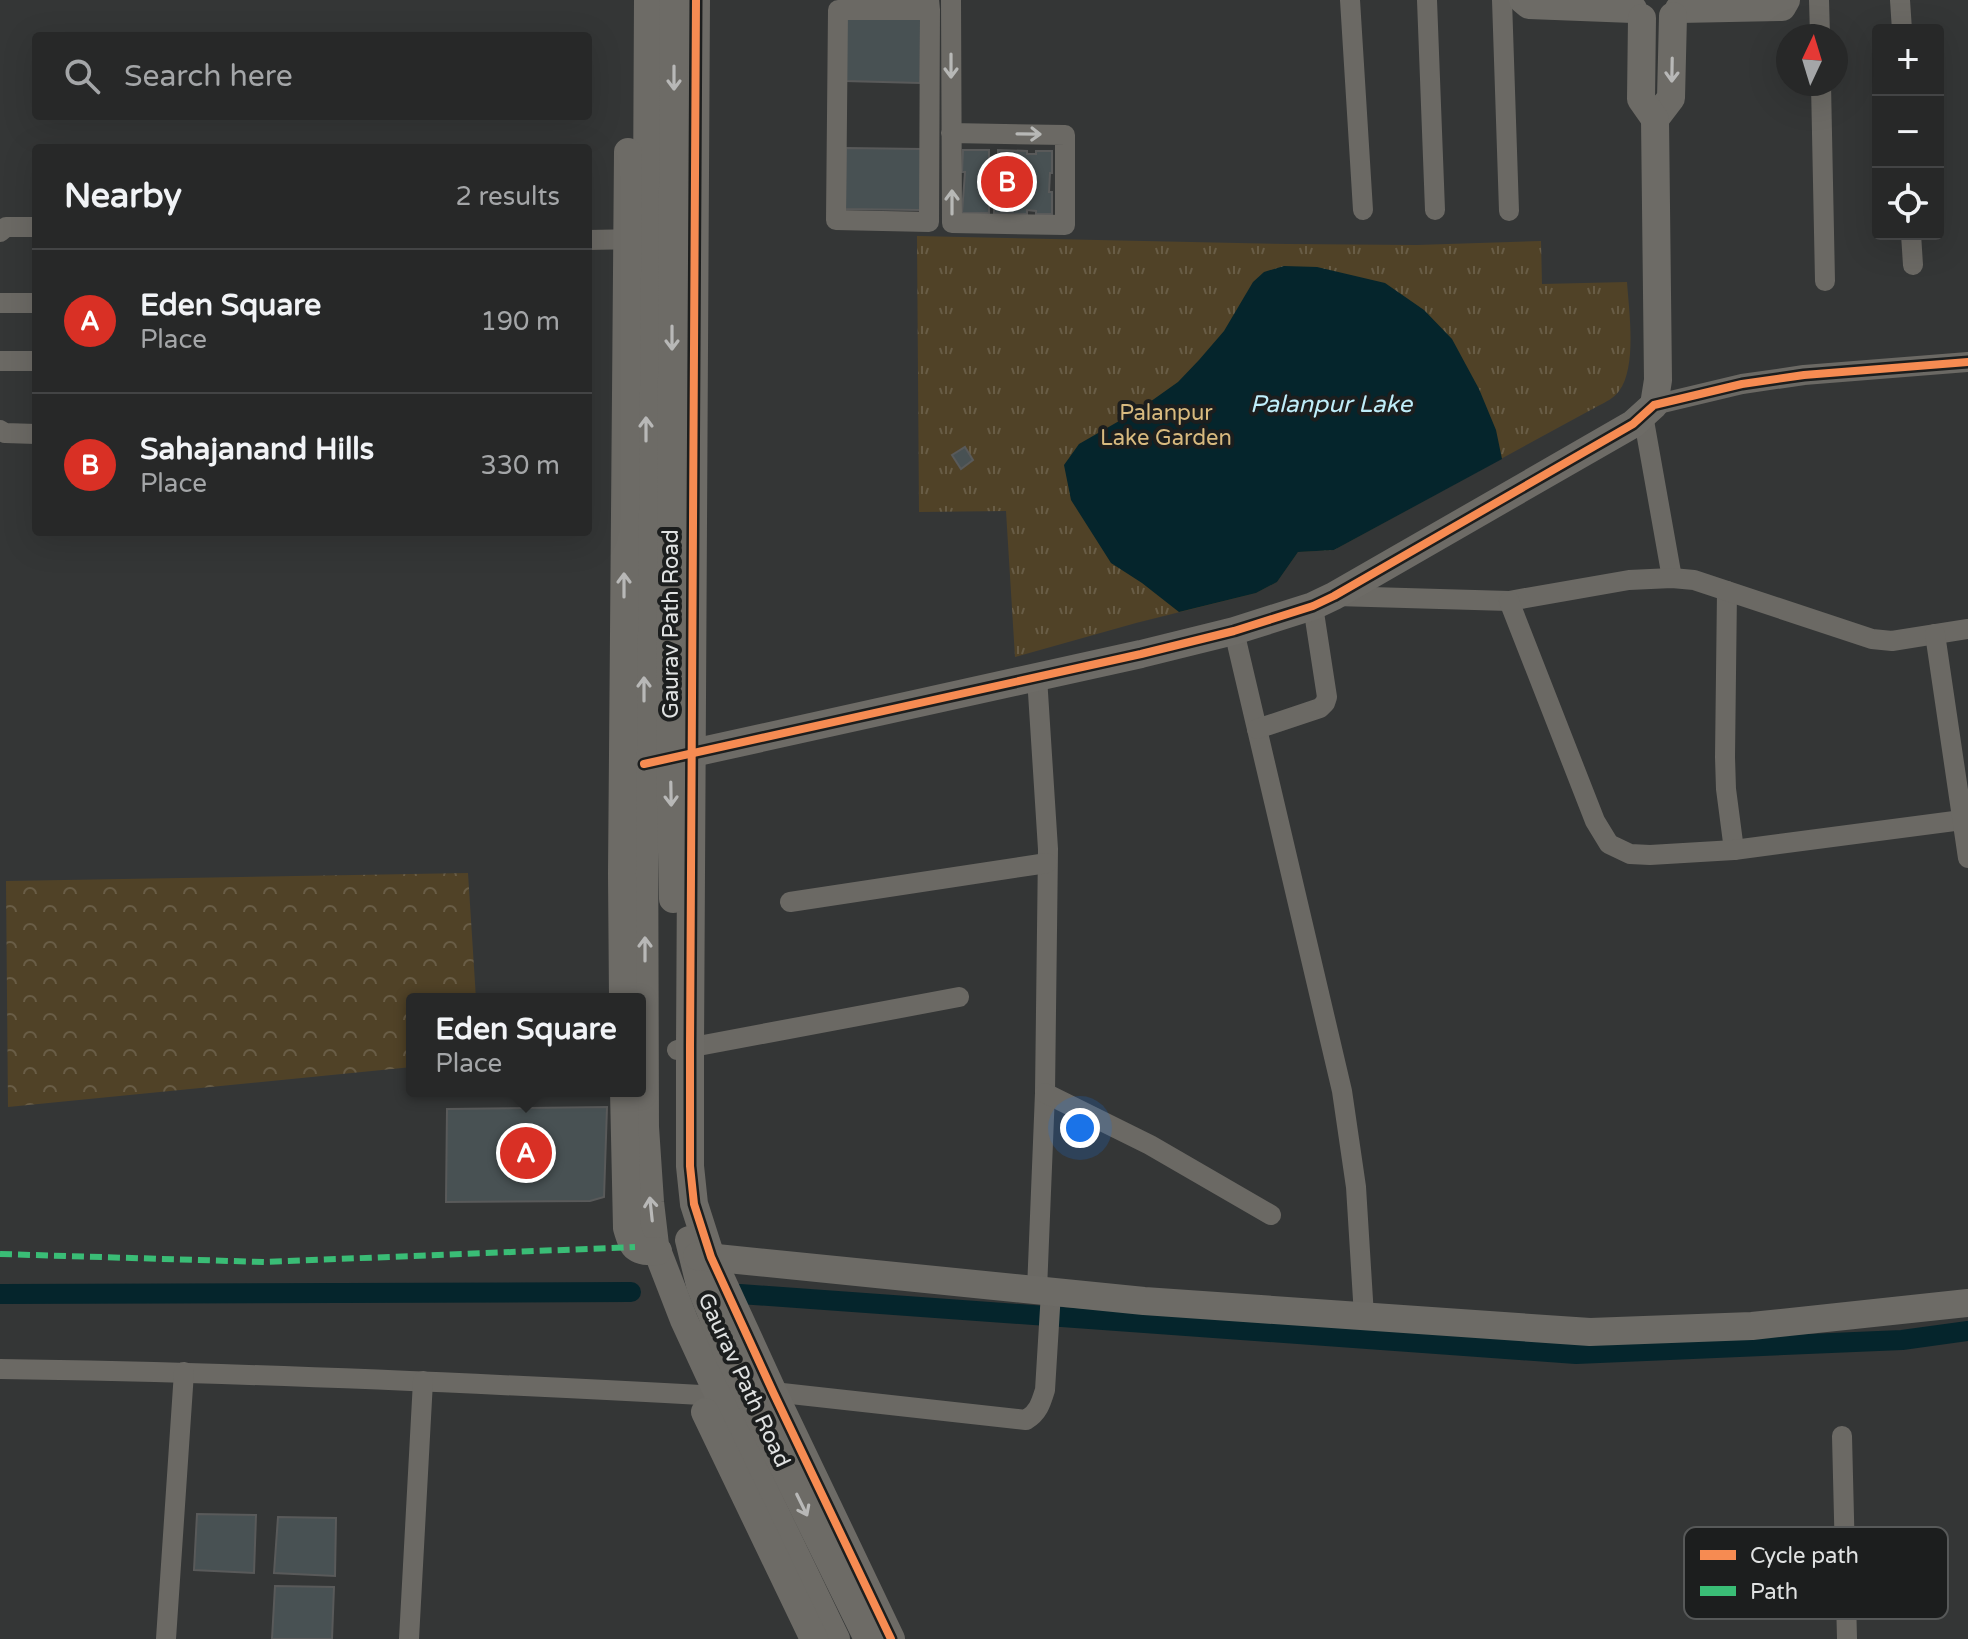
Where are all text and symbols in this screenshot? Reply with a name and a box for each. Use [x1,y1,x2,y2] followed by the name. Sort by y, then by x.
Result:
[1776,24,1848,96] north arrow
[1872,24,1944,240] map controls
[1872,24,1944,96] button: +
[32,32,592,120] search box
[943,52,959,79] one-way arrow
[60,54,104,98] icon: search
[1664,56,1679,83] one-way arrow
[124,58,293,95] text: Search here
[666,64,682,91] one-way arrow
[1872,96,1944,168] button: −
[1015,127,1042,142] one-way arrow
[981,152,1033,212] pin: B
[1872,168,1944,240] button: locate
[64,176,182,217] text: Nearby
[455,181,560,212] text: 2 results
[944,189,960,216] one-way arrow
[140,287,321,324] text: Eden Square
[80,306,100,337] text: A
[480,306,560,337] text: 190 m
[140,324,207,355] text: Place
[664,324,680,351] one-way arrow
[1250,390,1413,419] water label: Palanpur Lake
[1100,400,1232,451] park label: Palanpur Lake Garden
[638,416,653,443] one-way arrow
[140,431,374,468] text: Sahajanand Hills
[81,450,99,481] text: B
[480,450,560,481] text: 330 m
[140,468,207,499] text: Place
[658,529,684,719] street label: Gaurav Path Road
[616,572,632,599] one-way arrow
[636,676,652,703] one-way arrow
[663,780,678,807] one-way arrow
[637,936,653,963] one-way arrow
[406,993,646,1097] popup
[435,1011,617,1048] text: Eden Square
[435,1048,502,1079] text: Place
[1060,1108,1100,1148] your location
[500,1123,552,1183] pin: A
[643,1196,658,1223] one-way arrow
[692,1289,796,1471] street label: Gaurav Path Road
[795,1492,811,1516] one-way arrow
[1684,1527,1948,1619] legend
[1750,1543,1859,1569] text: Cycle path
[1750,1579,1798,1605] text: Path

